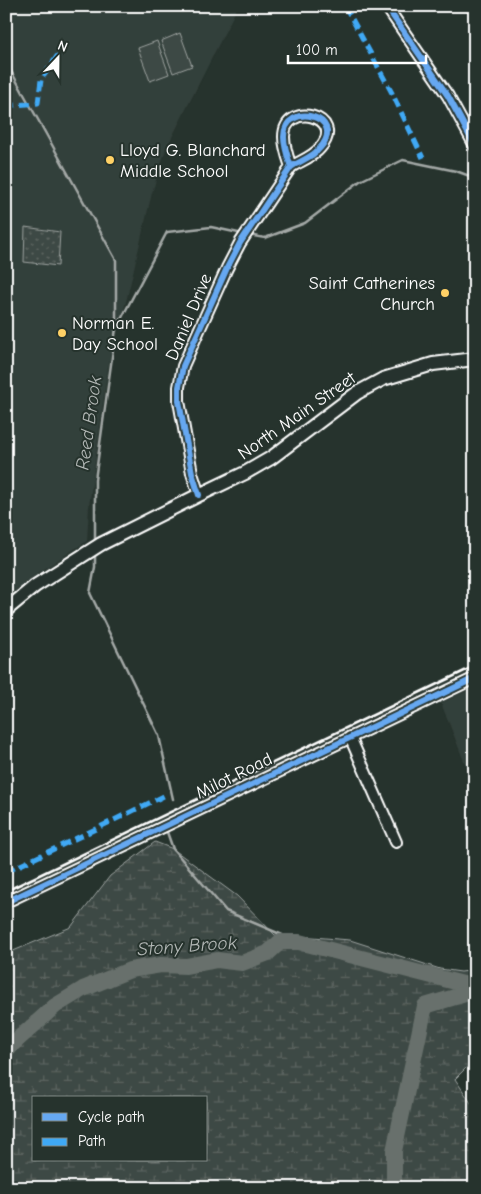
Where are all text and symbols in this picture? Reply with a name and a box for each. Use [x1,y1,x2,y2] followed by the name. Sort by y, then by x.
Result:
[32,32,82,82] north arrow
[288,32,426,64] scale bar
[55,37,70,56] text: N
[296,41,338,59] text: 100 m
[120,140,265,182] place label: Lloyd G. Blanchard Middle School
[104,154,116,166] marker: Lloyd G. Blanchard Middle School
[161,270,217,364] street label: Daniel Drive
[309,273,435,315] place label: Saint Catherines Church
[439,287,451,299] marker: Saint Catherines Church
[72,313,158,355] place label: Norman E. Day School
[56,327,68,339] marker: Norman E. Day School
[234,367,361,464] street label: North Main Street
[71,374,107,472] water label: Reed Brook
[192,748,276,804] street label: Milot Road
[137,931,238,960] water label: Stony Brook
[32,1096,208,1162] legend
[78,1108,145,1126] text: Cycle path
[78,1132,106,1150] text: Path

